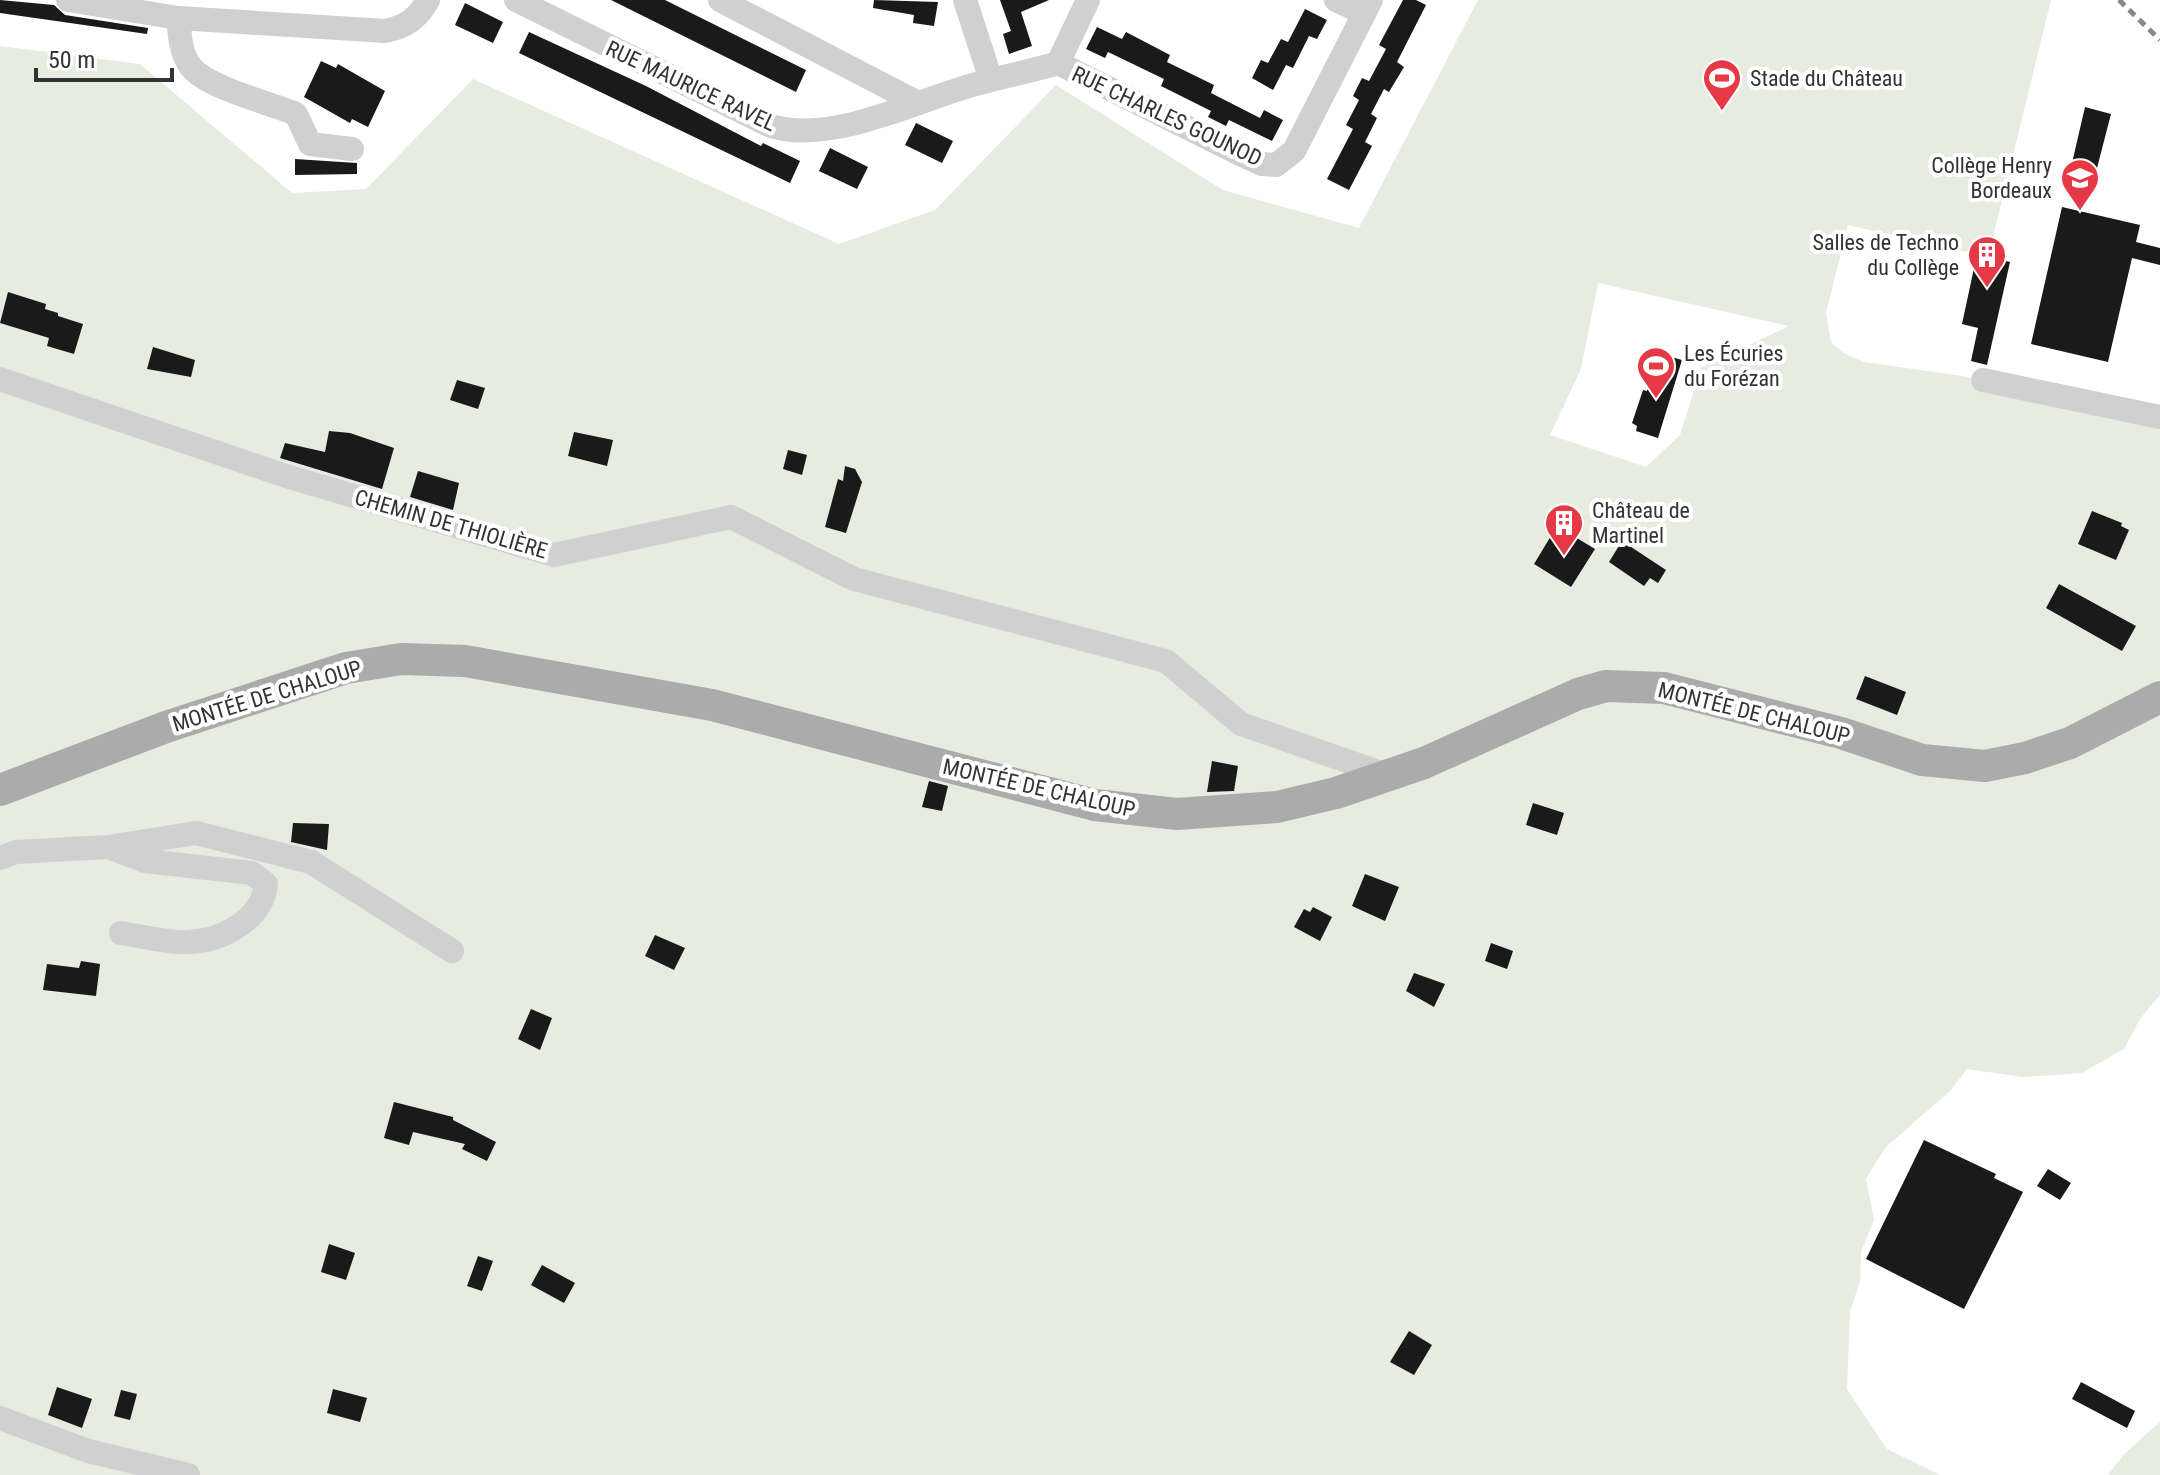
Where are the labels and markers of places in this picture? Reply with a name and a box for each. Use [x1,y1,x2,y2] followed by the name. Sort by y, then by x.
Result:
[1701,57,1743,112] sports icon: Stade du Château
[1750,66,1903,91] place label: Stade du Château
[1931,153,2052,203] place label: Collège Henry Bordeaux
[2059,157,2101,212] school or university icon: Collège Henry Bordeaux
[1813,230,1959,280] place label: Salles de Techno du Collège
[1966,234,2008,289] building icon: Salles de Techno du Collège
[1684,341,1783,391] place label: Les Écuries du Forézan
[1635,345,1677,400] sports icon: Les Écuries du Forézan
[1592,498,1690,548] place label: Château de Martinel
[1543,502,1585,557] building icon: Château de Martinel

